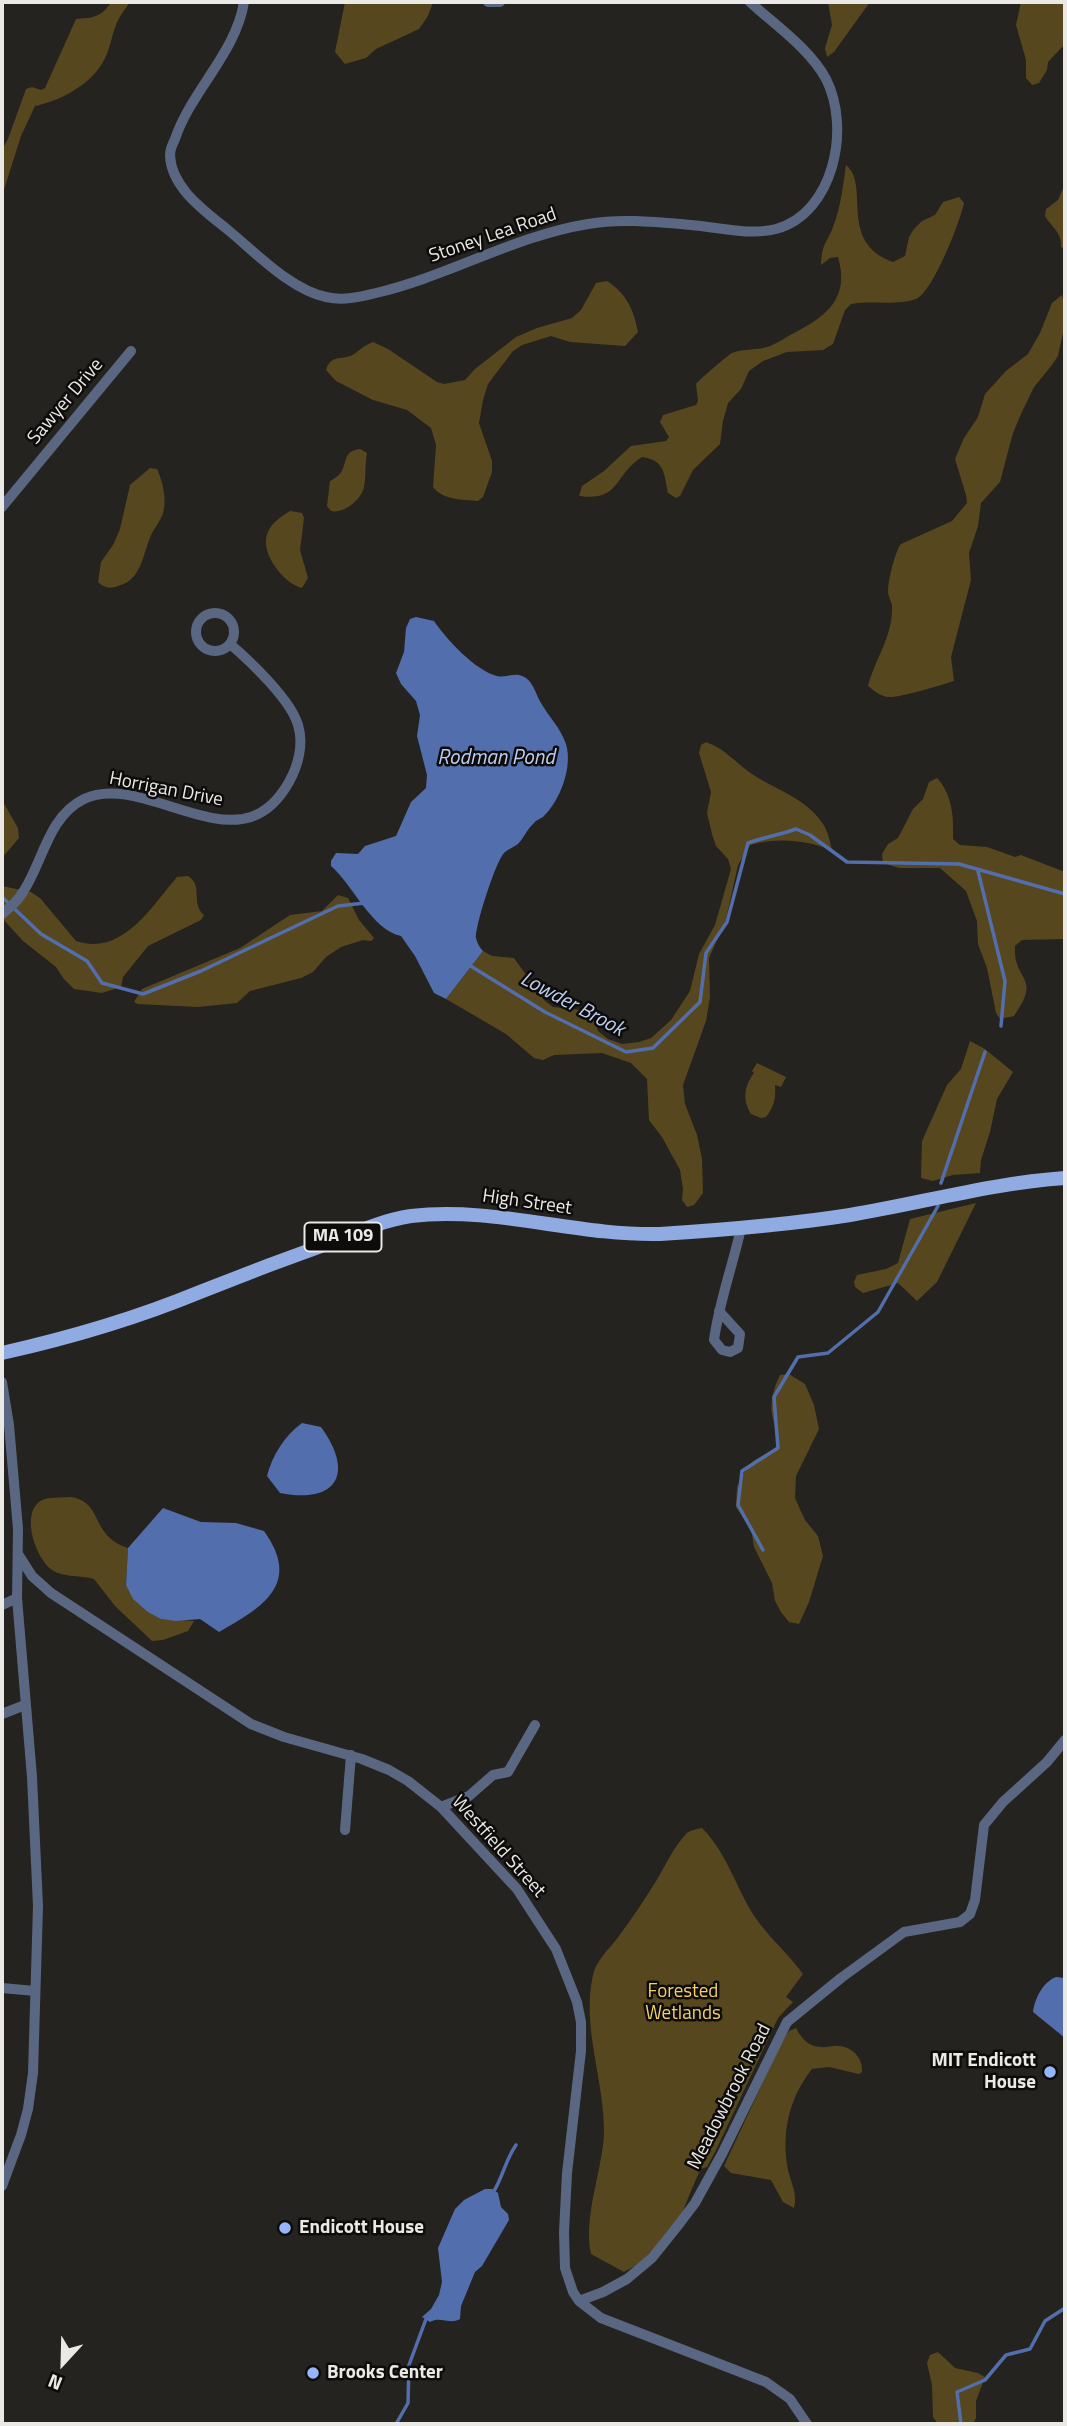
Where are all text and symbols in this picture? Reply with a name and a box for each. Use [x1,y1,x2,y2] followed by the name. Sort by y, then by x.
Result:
[426,204,560,268] street label: Stoney Lea Road
[23,354,109,450] street label: Sawyer Drive
[437,746,555,772] water label: Rodman Pond
[107,768,225,812] street label: Horrigan Drive
[516,967,628,1043] water label: Lowder Brook
[481,1185,573,1221] street label: High Street
[304,1222,382,1252] road number: MA 109
[446,1791,550,1903] street label: Westfield Street
[645,1981,721,2025] park label: Forested Wetlands
[683,2020,777,2174] street label: Meadowbrook Road
[931,2050,1036,2094] place label: MIT Endicott House
[1042,2064,1058,2080] marker: MIT Endicott House
[299,2217,424,2239] place label: Endicott House
[277,2220,293,2236] marker: Endicott House
[28,2328,98,2398] north arrow
[327,2362,443,2384] place label: Brooks Center
[305,2365,321,2381] marker: Brooks Center
[43,2367,66,2399] text: N

